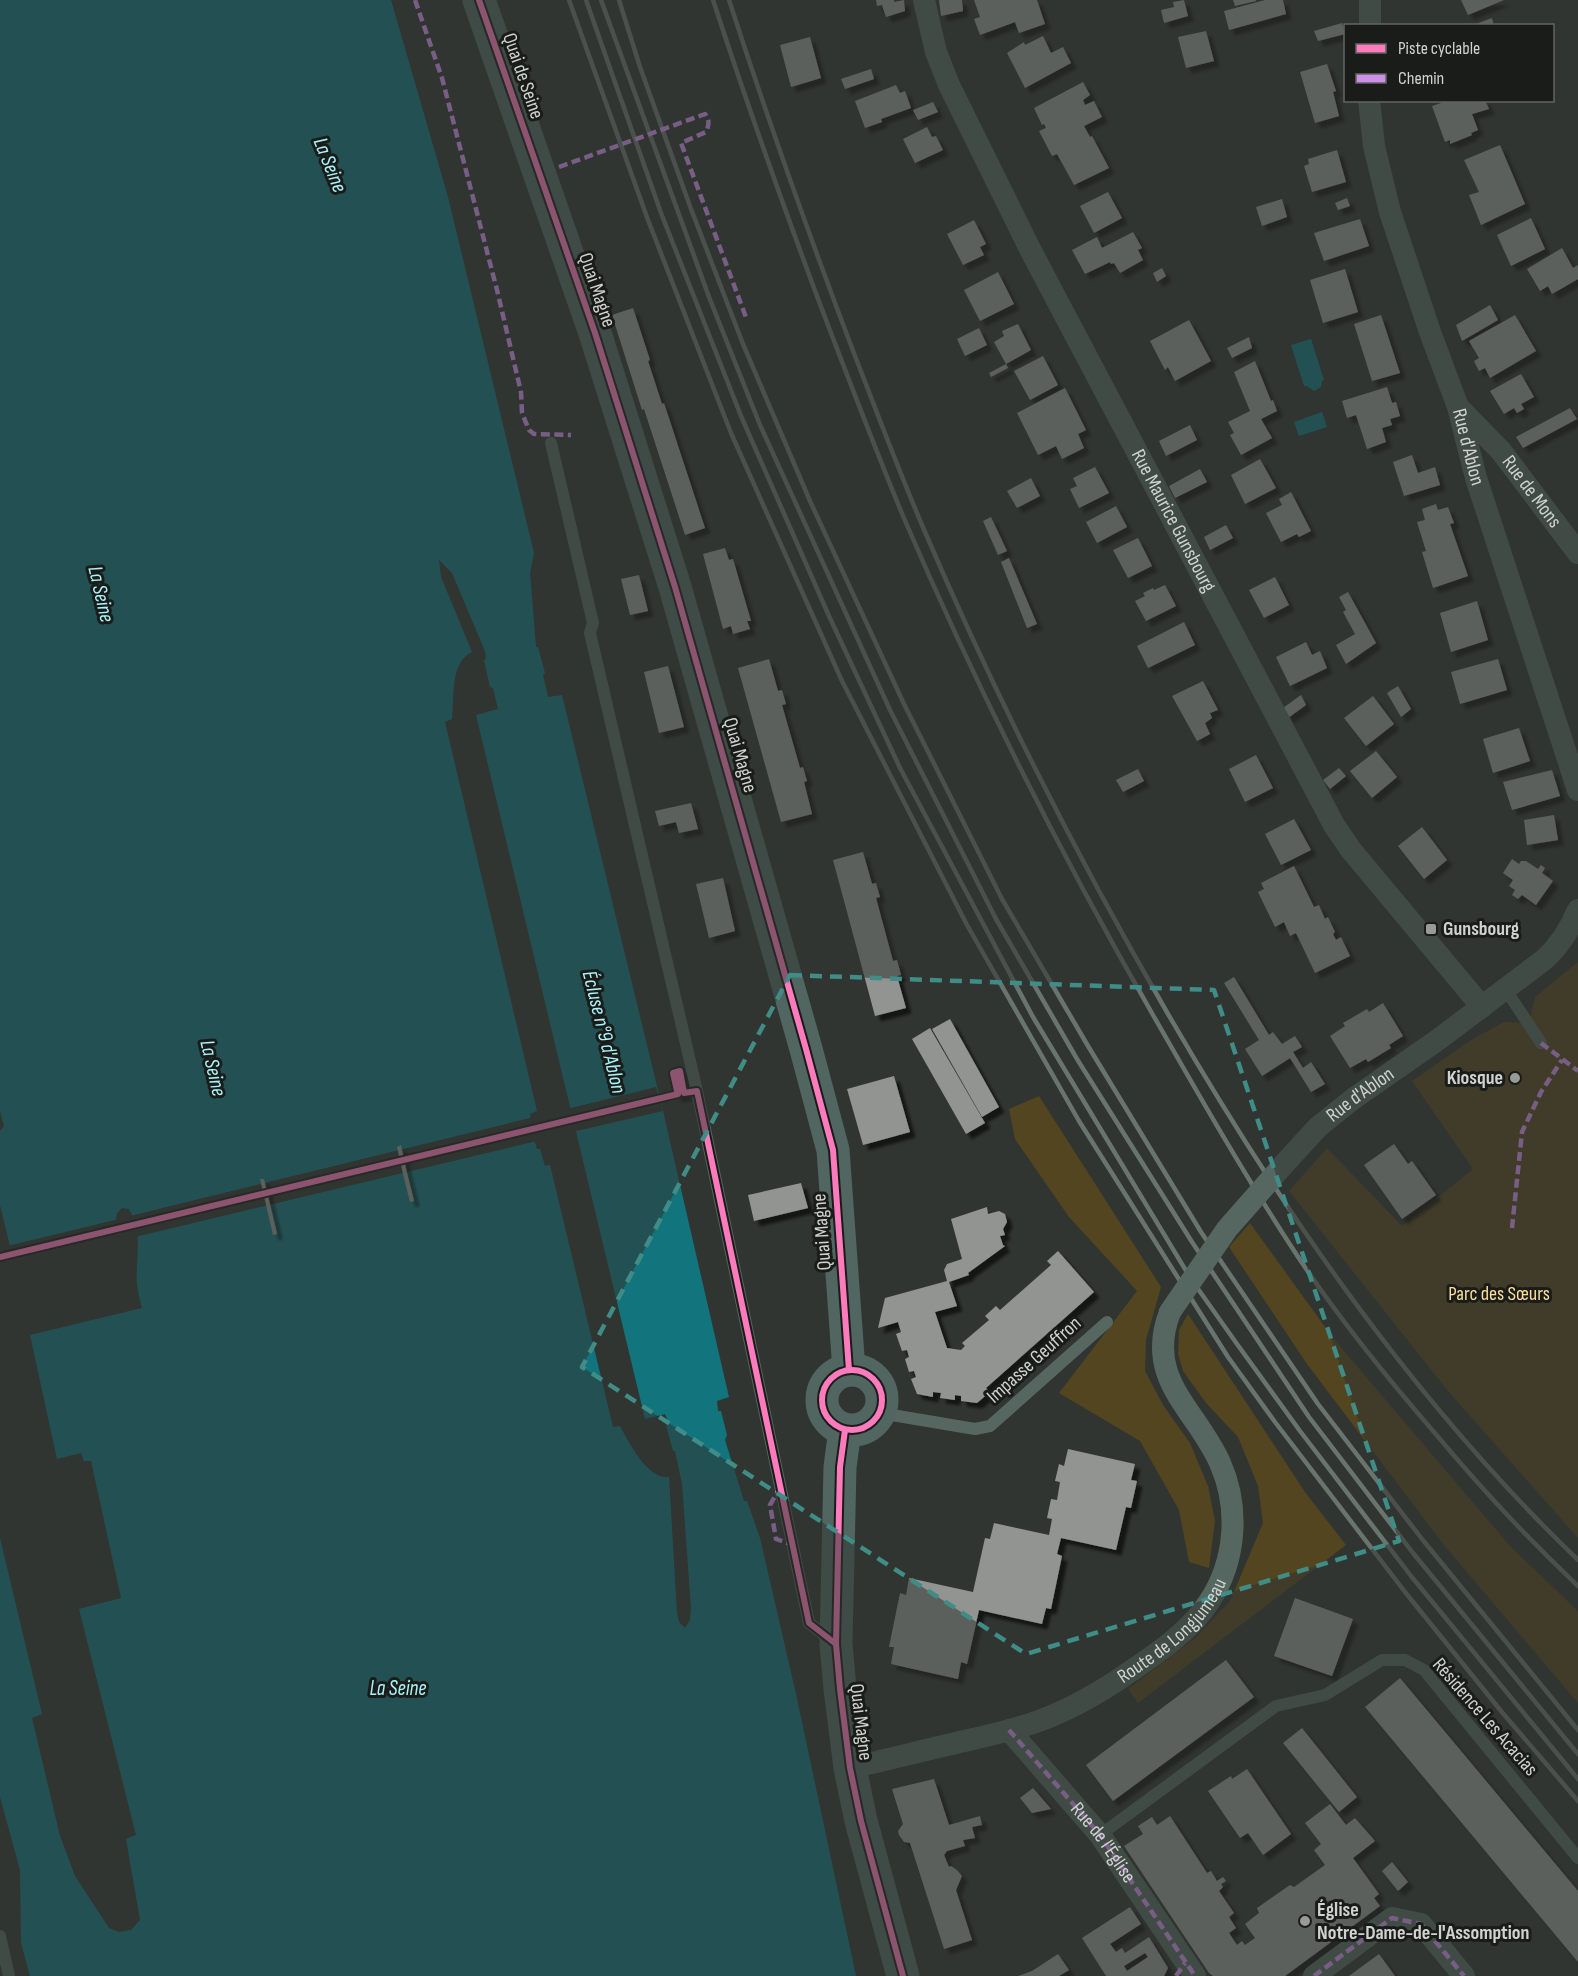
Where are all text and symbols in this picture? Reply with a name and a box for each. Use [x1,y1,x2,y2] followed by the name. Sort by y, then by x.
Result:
[1344,24,1554,102] legend
[497,30,549,122] street label: Quai de Seine
[1398,38,1480,59] text: Piste cyclable
[1398,68,1444,89] text: Chemin
[308,134,352,196] water label: La Seine
[573,250,621,330] street label: Quai Magne
[1447,406,1490,488] street label: Rue d'Ablon
[1126,445,1221,596] street label: Rue Maurice Gunsbourg
[1497,451,1567,533] street label: Rue de Mons
[82,563,120,625] water label: La Seine
[718,715,762,795] street label: Quai Magne
[1443,917,1520,941] place label: Gunsbourg
[1424,922,1438,936] marker: Gunsbourg
[577,968,631,1096] water label: Écluse n°9 d'Ablon
[194,1037,232,1099] water label: La Seine
[1322,1062,1399,1128] street label: Rue d'Ablon
[1447,1066,1503,1090] place label: Kiosque
[1508,1071,1522,1085] marker: Kiosque
[807,1193,837,1271] street label: Quai Magne
[1448,1282,1550,1306] park label: Parc des Sœurs
[982,1311,1086,1409] street label: Impasse Geuffron
[1113,1575,1232,1689] street label: Route de Longjumeau
[1427,1653,1543,1781] street label: Résidence Les Acacias
[370,1676,427,1701] water label: La Seine
[844,1682,878,1762] street label: Quai Magne
[1065,1797,1141,1888] street label: Rue de l'Église
[1317,1898,1529,1945] place label: Église Notre-Dame-de-l'Assomption
[1298,1914,1312,1928] marker: Église Notre-Dame-de-l'Assomption

